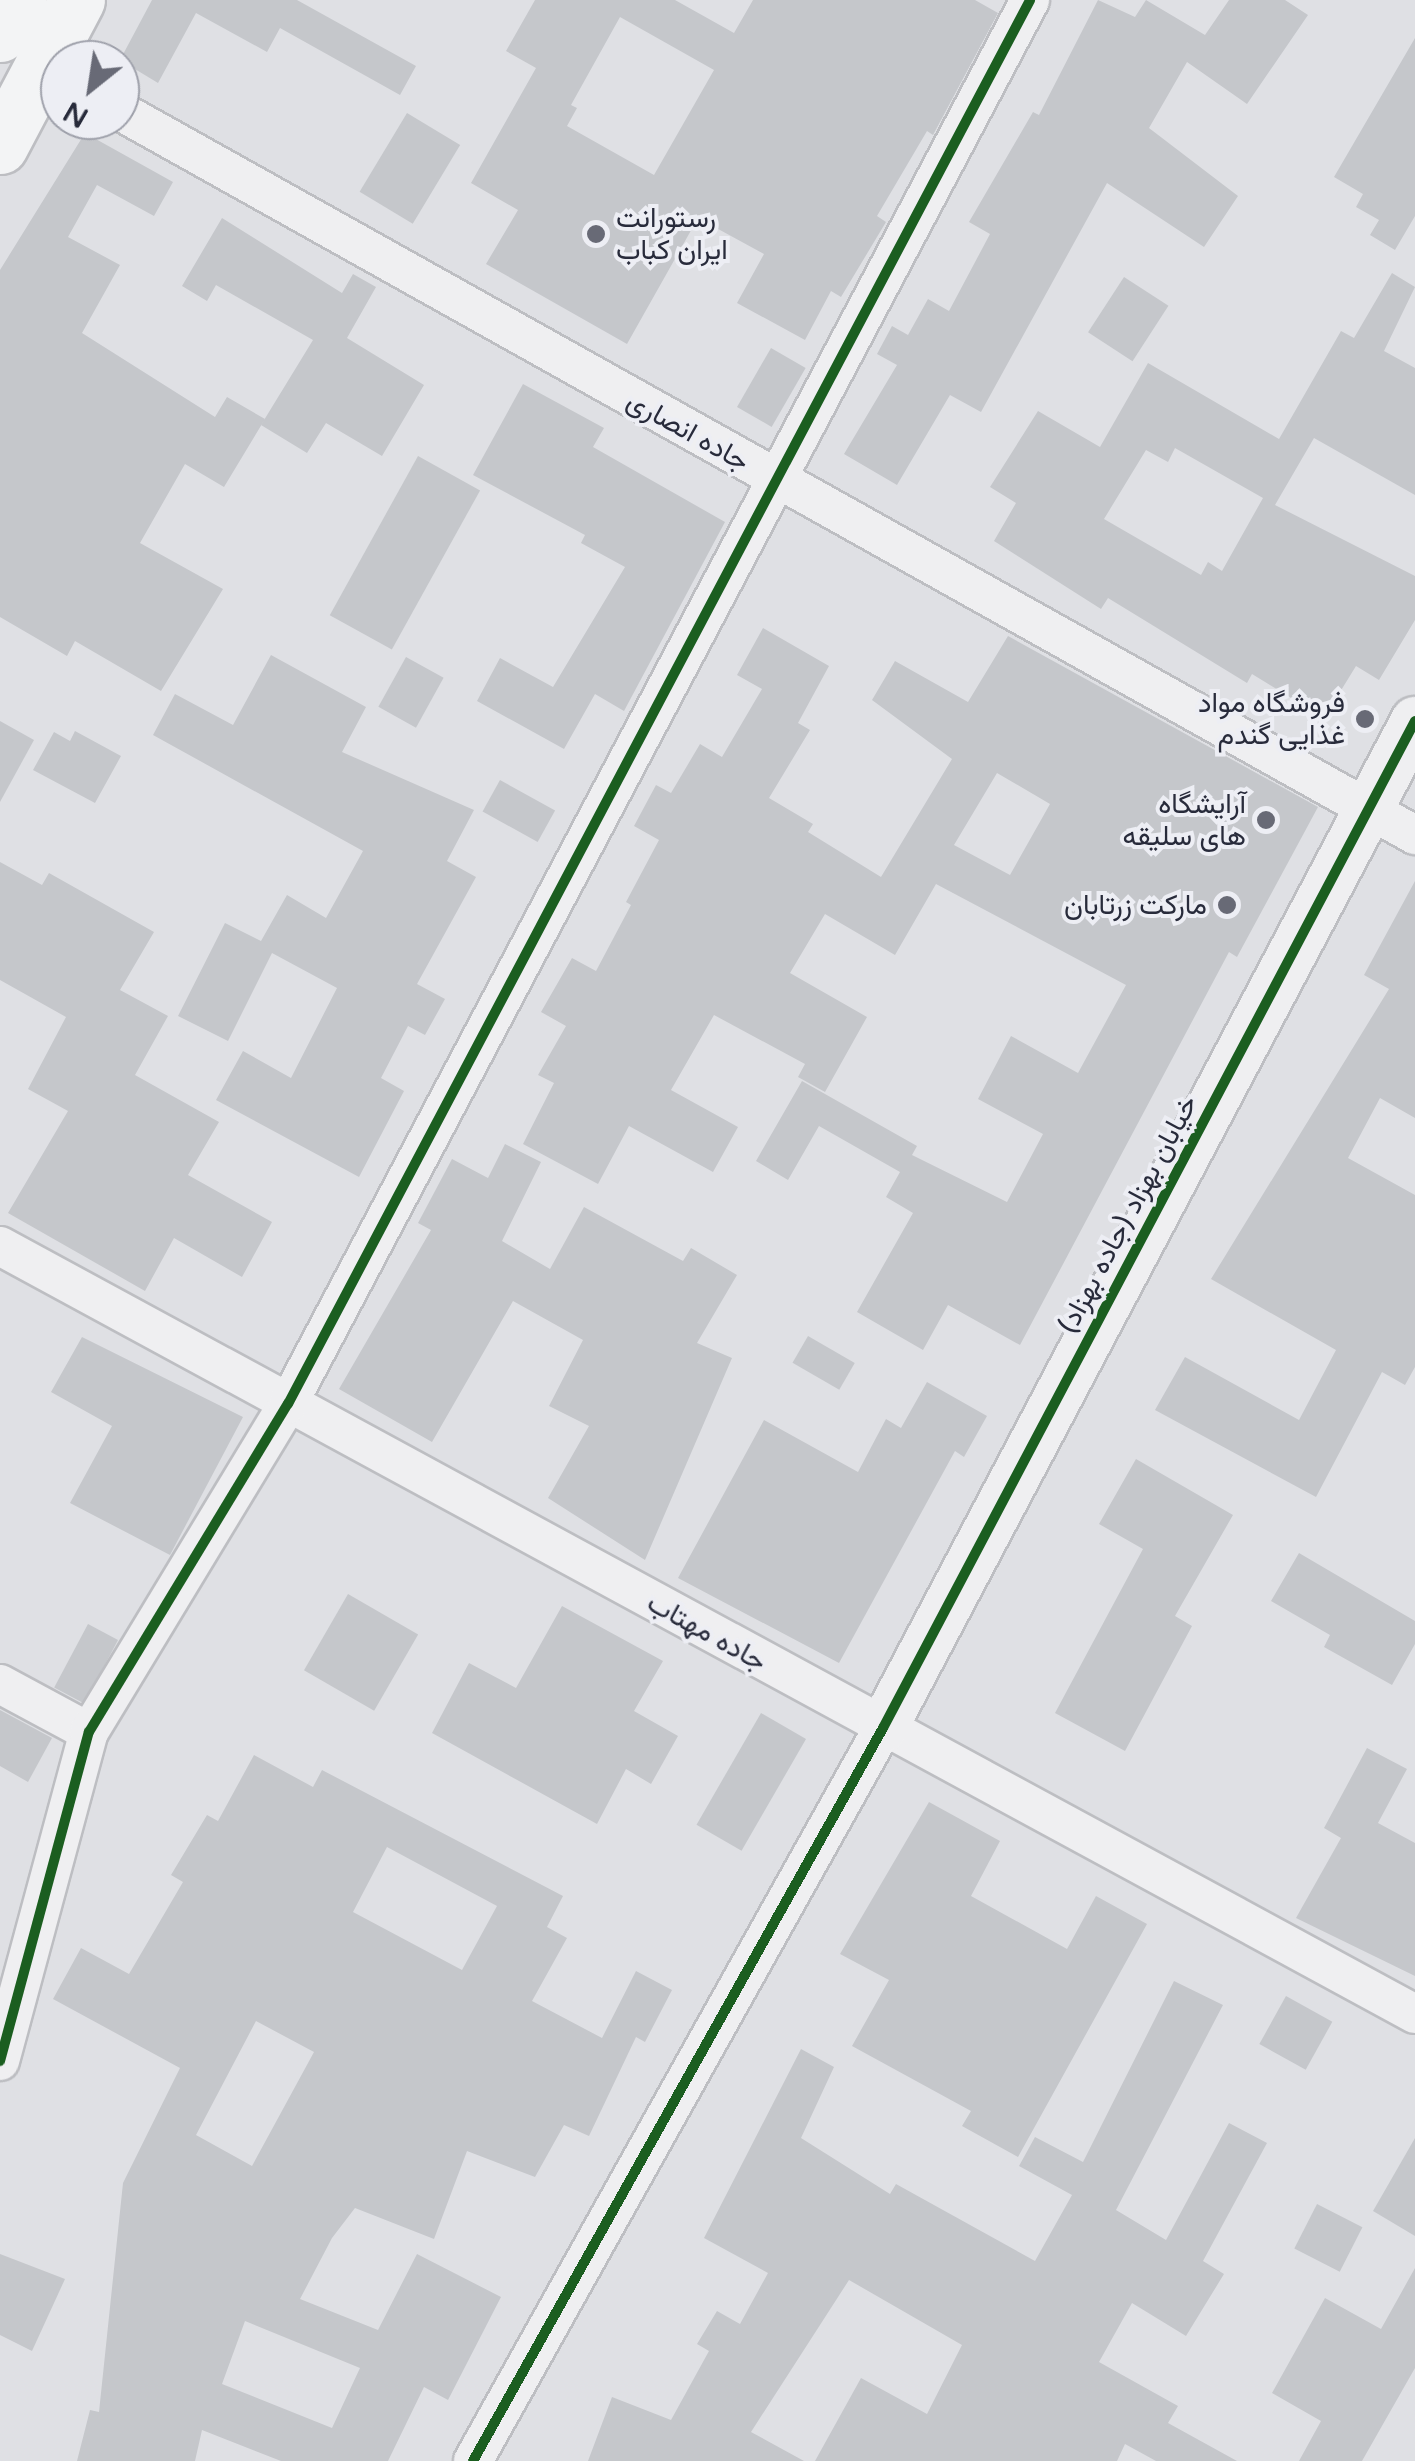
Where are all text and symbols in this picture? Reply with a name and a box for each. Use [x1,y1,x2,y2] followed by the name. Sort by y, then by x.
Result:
[40,40,140,140] north arrow
[58,94,94,135] text: N
[616,201,728,267] place label: رستورانت ایران کباب
[585,223,607,245] marker: رستورانت ایران کباب
[621,384,755,478] street label: جاده انصاری
[1198,686,1345,752] place label: فروشگاه مواد غذایی گندم
[1354,708,1376,730] marker: فروشگاه مواد غذایی گندم
[1123,787,1246,853] place label: آرایشگاه های سلیقه
[1255,809,1277,831] marker: آرایشگاه های سلیقه
[1064,888,1207,922] place label: مارکت زرتابان
[1216,894,1238,916] marker: مارکت زرتابان
[1051,1089,1205,1339] street label: خیابان بهزاد (جاده بهزاد)
[641,1585,773,1679] street label: جاده مهتاب

